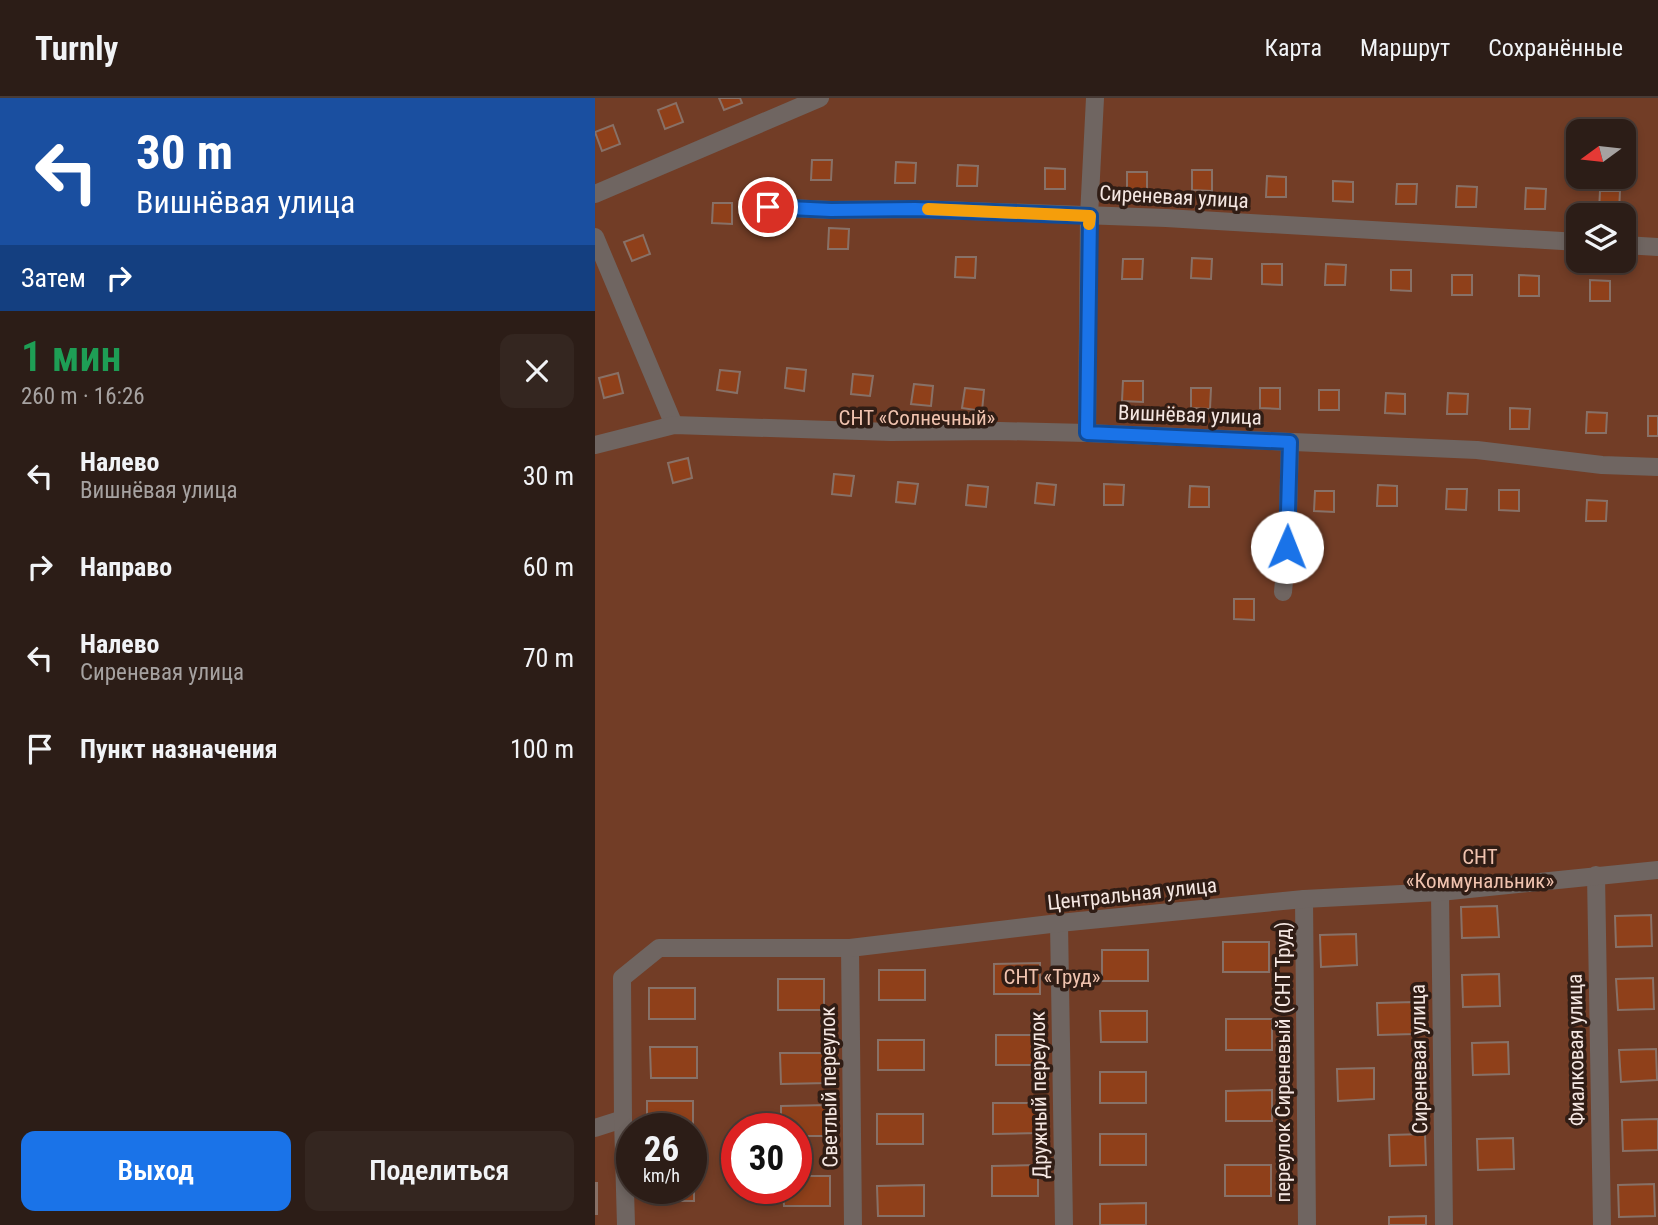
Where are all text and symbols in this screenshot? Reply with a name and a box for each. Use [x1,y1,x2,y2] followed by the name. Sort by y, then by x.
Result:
[35,29,118,68] text: Turnly
[1265,34,1322,62] text: Карта
[1360,34,1450,62] text: Маршрут
[1488,34,1623,62] text: Сохранённые
[1566,119,1636,189] north arrow
[1566,119,1636,273] map controls
[136,124,233,181] text: 30 m
[21,126,112,217] icon: left
[738,177,798,237] pin
[1099,181,1249,213] street label: Сиреневая улица
[136,183,355,221] text: Вишнёвая улица
[749,188,787,226] icon: arrive
[1566,203,1636,273] button: layers
[100,259,138,297] icon: right
[21,263,86,293] text: Затем
[21,332,122,381] text: 1 мин
[500,334,574,408] button: close
[21,383,145,410] text: 260 m · 16:26
[1118,400,1262,430] street label: Вишнёвая улица
[839,406,996,430] park label: СНТ «Солнечный»
[80,447,160,477] text: Налево
[21,457,59,495] icon: left
[523,461,574,491] text: 30 m
[80,477,238,504] text: Вишнёвая улица
[1250,510,1324,584] position arrow
[21,548,59,586] icon: right
[80,552,172,582] text: Направо
[523,552,574,582] text: 60 m
[80,629,160,659] text: Налево
[21,639,59,677] icon: left
[523,643,574,673] text: 70 m
[80,659,244,686] text: Сиреневая улица
[21,730,59,768] icon: arrive
[80,734,278,764] text: Пункт назначения
[510,734,574,764] text: 100 m
[1406,845,1554,893] park label: СНТ «Коммунальник»
[1046,873,1218,915] street label: Центральная улица
[1271,921,1295,1203] street label: переулок Сиреневый (СНТ Труд)
[1003,965,1101,989] park label: СНТ «Труд»
[1563,974,1589,1126] street label: Фиалковая улица
[1406,984,1432,1134] street label: Сиреневая улица
[816,1006,842,1168] street label: Светлый переулок
[1026,1011,1052,1179] street label: Дружный переулок
[721,1113,812,1204] speed limit sign: 30
[644,1129,679,1170] text: 26
[21,1131,291,1211] button: Выход
[305,1131,574,1211] button: Поделиться
[643,1165,680,1186] text: km/h

